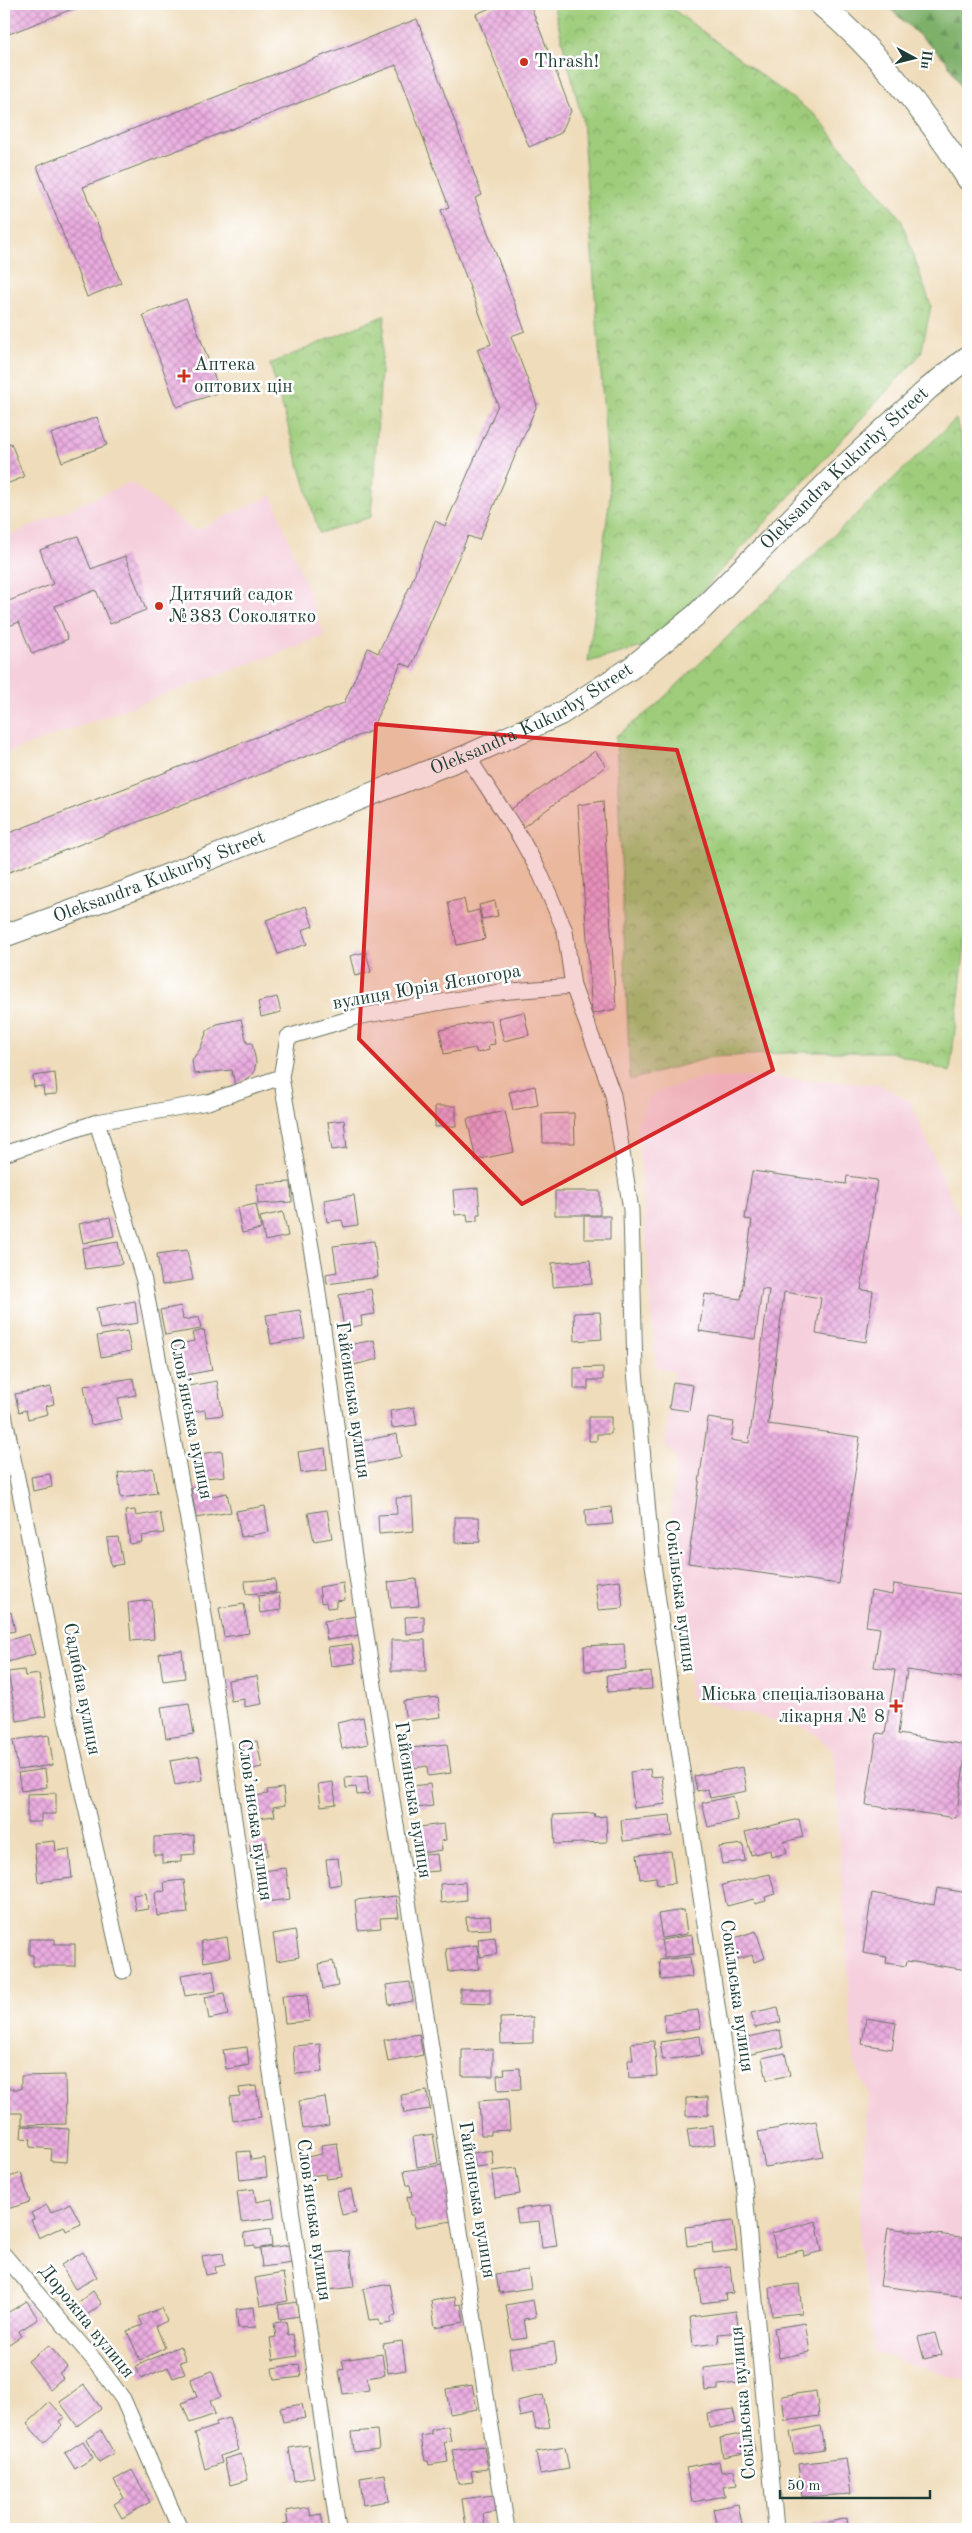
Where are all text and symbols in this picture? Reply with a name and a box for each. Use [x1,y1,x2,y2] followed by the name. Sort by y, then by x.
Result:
[890,32,940,82] north arrow
[918,49,934,70] text: Пн
[534,53,599,72] place label: Thrash!
[518,56,530,68] marker: Thrash!
[194,356,293,397] place label: Аптека оптових цін
[178,370,190,382] marker: Аптека оптових цін
[757,384,932,554] street label: Oleksandra Kukurby Street
[169,586,316,627] place label: Дитячий садок №383 Соколятко
[153,600,165,612] marker: Дитячий садок №383 Соколятко
[428,660,636,779] street label: Oleksandra Kukurby Street
[51,828,268,927] street label: Oleksandra Kukurby Street
[331,962,523,1014] street label: вулиця Юрія Ясногора
[332,1320,372,1480] street label: Гайсинська вулиця
[165,1337,215,1501] street label: Словʼянська вулиця
[660,1518,698,1674] street label: Сокільська вулиця
[59,1621,103,1757] street label: Садибна вулиця
[701,1686,886,1727] place label: Міська спеціалізована лікарня № 8
[889,1699,903,1713] marker: Міська спеціалізована лікарня № 8
[390,1720,434,1880] street label: Гайсинська вулиця
[233,1738,275,1902] street label: Словʼянська вулиця
[716,1918,756,2074] street label: Сокільська вулиця
[454,2120,498,2280] street label: Гайсинська вулиця
[292,2138,334,2302] street label: Словʼянська вулиця
[35,2262,137,2382] street label: Дорожна вулиця
[728,2325,760,2480] street label: Сокільська вулиця
[780,2468,930,2500] scale bar
[787,2479,821,2494] text: 50 m

